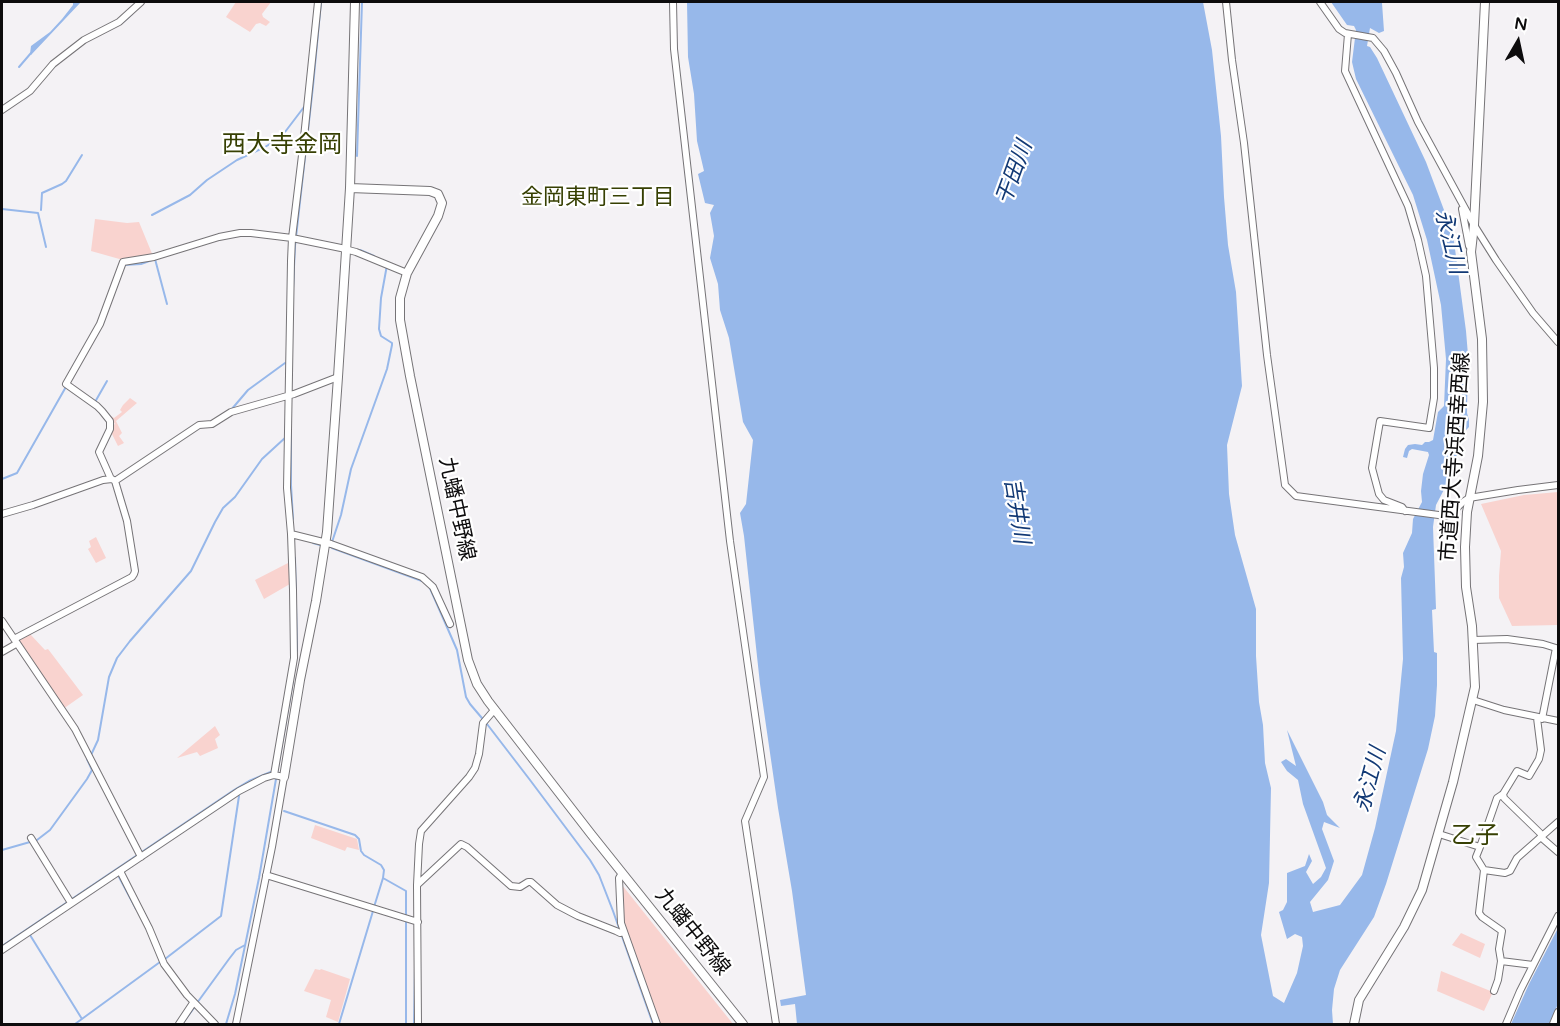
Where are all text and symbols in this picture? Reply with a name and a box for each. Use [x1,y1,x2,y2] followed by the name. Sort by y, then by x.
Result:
[1488,12,1548,72] north arrow
[1513,13,1529,35] text: N
[222,132,342,160] district label: 西大寺金岡
[991,137,1039,209] water label: 干田川
[521,185,675,211] district label: 金岡東町三丁目
[1428,207,1470,277] water label: 永江川
[1436,351,1476,563] street label: 市道西大寺浜西幸西線
[433,455,479,563] street label: 九蟠中野線
[998,476,1034,546] water label: 吉井川
[1350,745,1392,815] water label: 永江川
[1451,823,1499,851] district label: 乙子
[649,883,735,981] street label: 九蟠中野線

